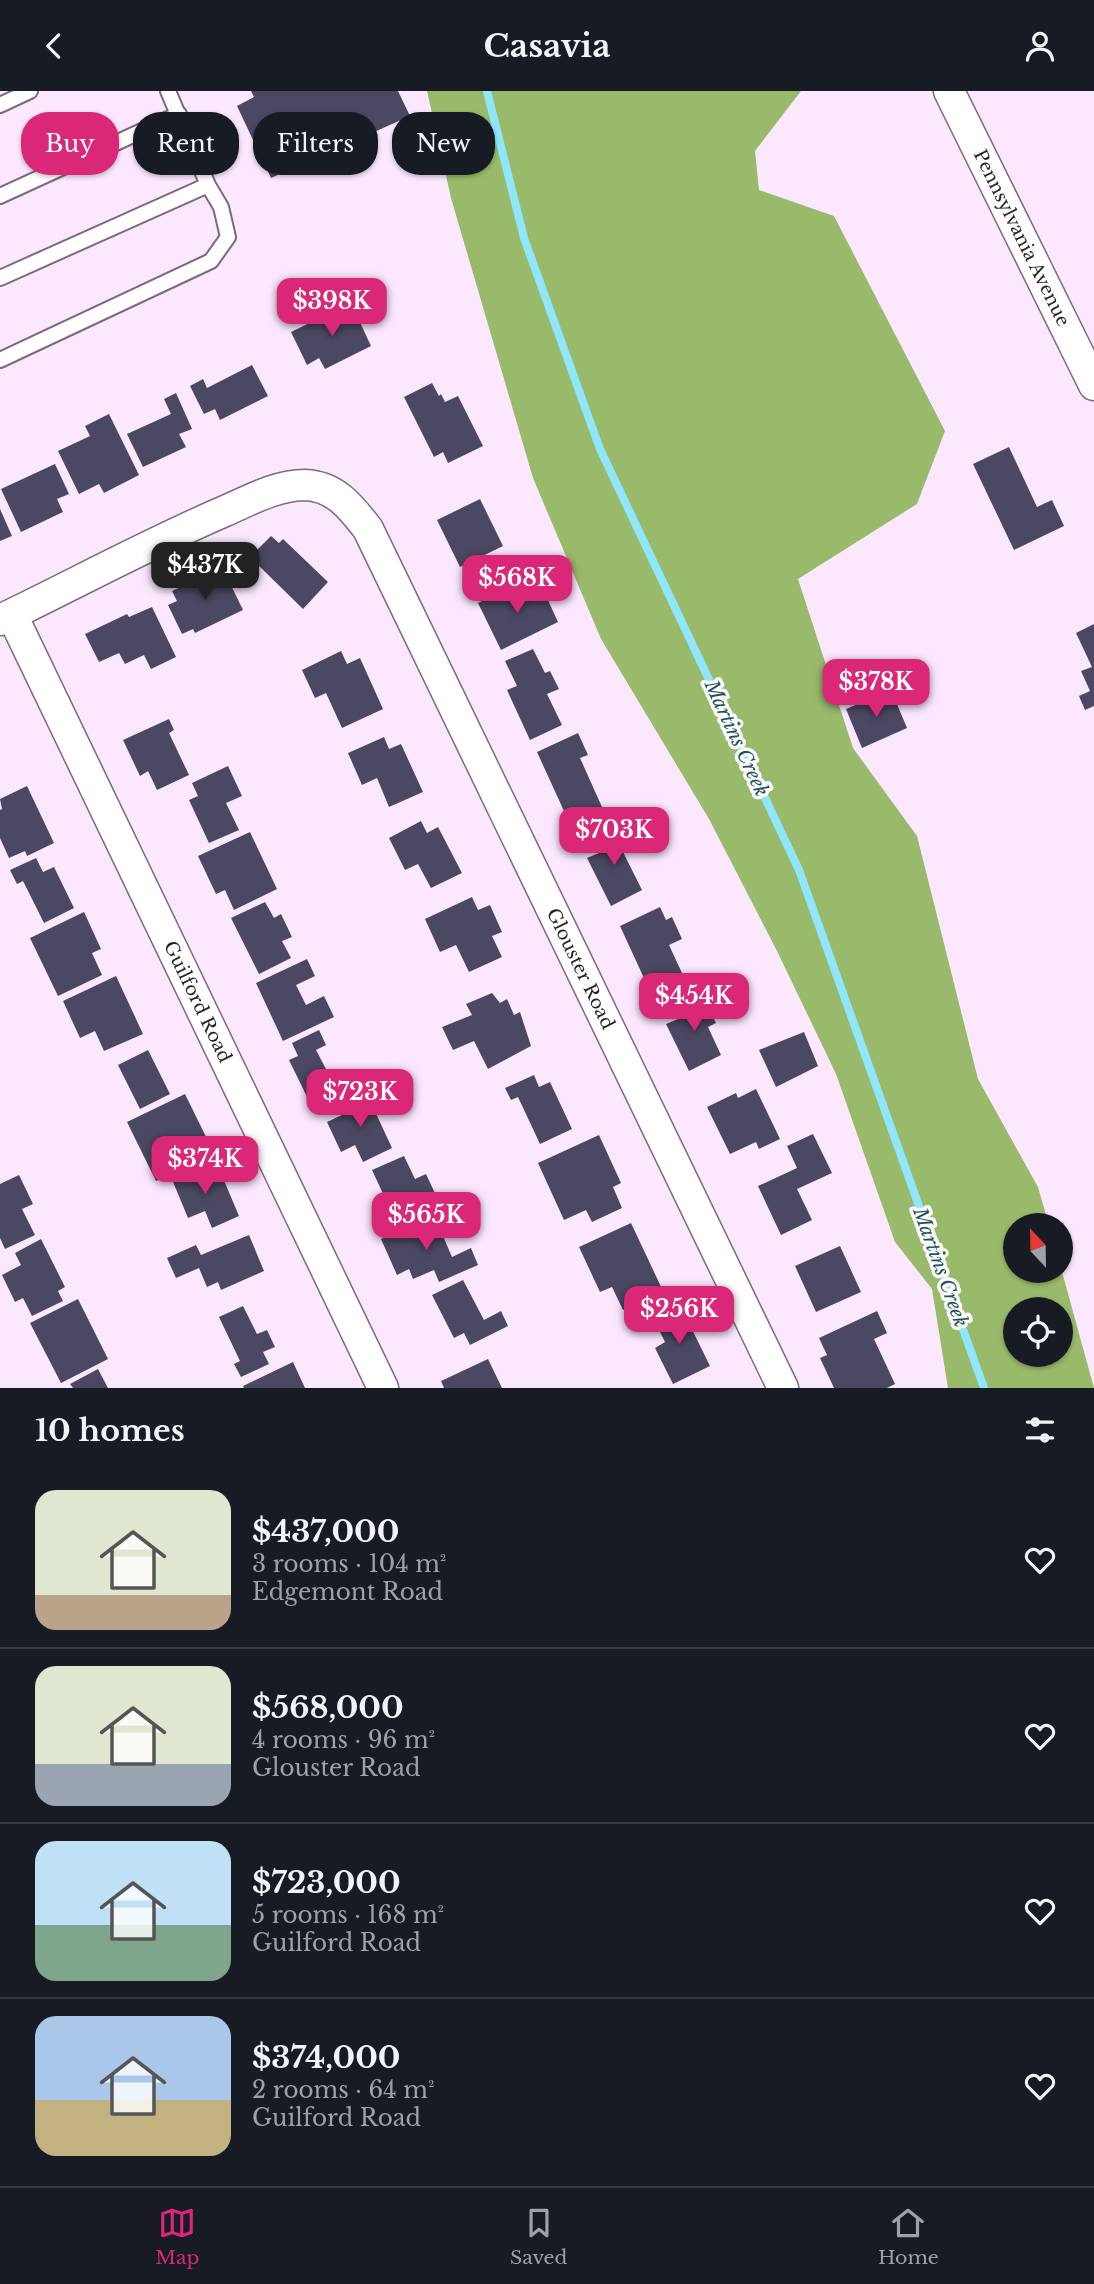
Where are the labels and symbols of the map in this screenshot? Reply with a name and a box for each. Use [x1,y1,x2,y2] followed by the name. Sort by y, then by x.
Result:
[969,146,1074,330] street label: Pennsylvania Avenue
[283,279,381,338] pin: $398K
[156,543,254,602] pin: $437K
[468,555,566,615] pin: $568K
[827,659,925,719] pin: $378K
[699,676,773,800] water label: Martins Creek
[565,807,663,867] pin: $703K
[542,905,619,1033] street label: Glouster Road
[159,937,236,1066] street label: Guilford Road
[645,974,743,1033] pin: $454K
[311,1069,409,1129] pin: $723K
[156,1137,254,1196] pin: $374K
[377,1193,475,1252] pin: $565K
[908,1203,973,1330] water label: Martins Creek
[1003,1213,1073,1283] north arrow
[630,1287,728,1346] pin: $256K

